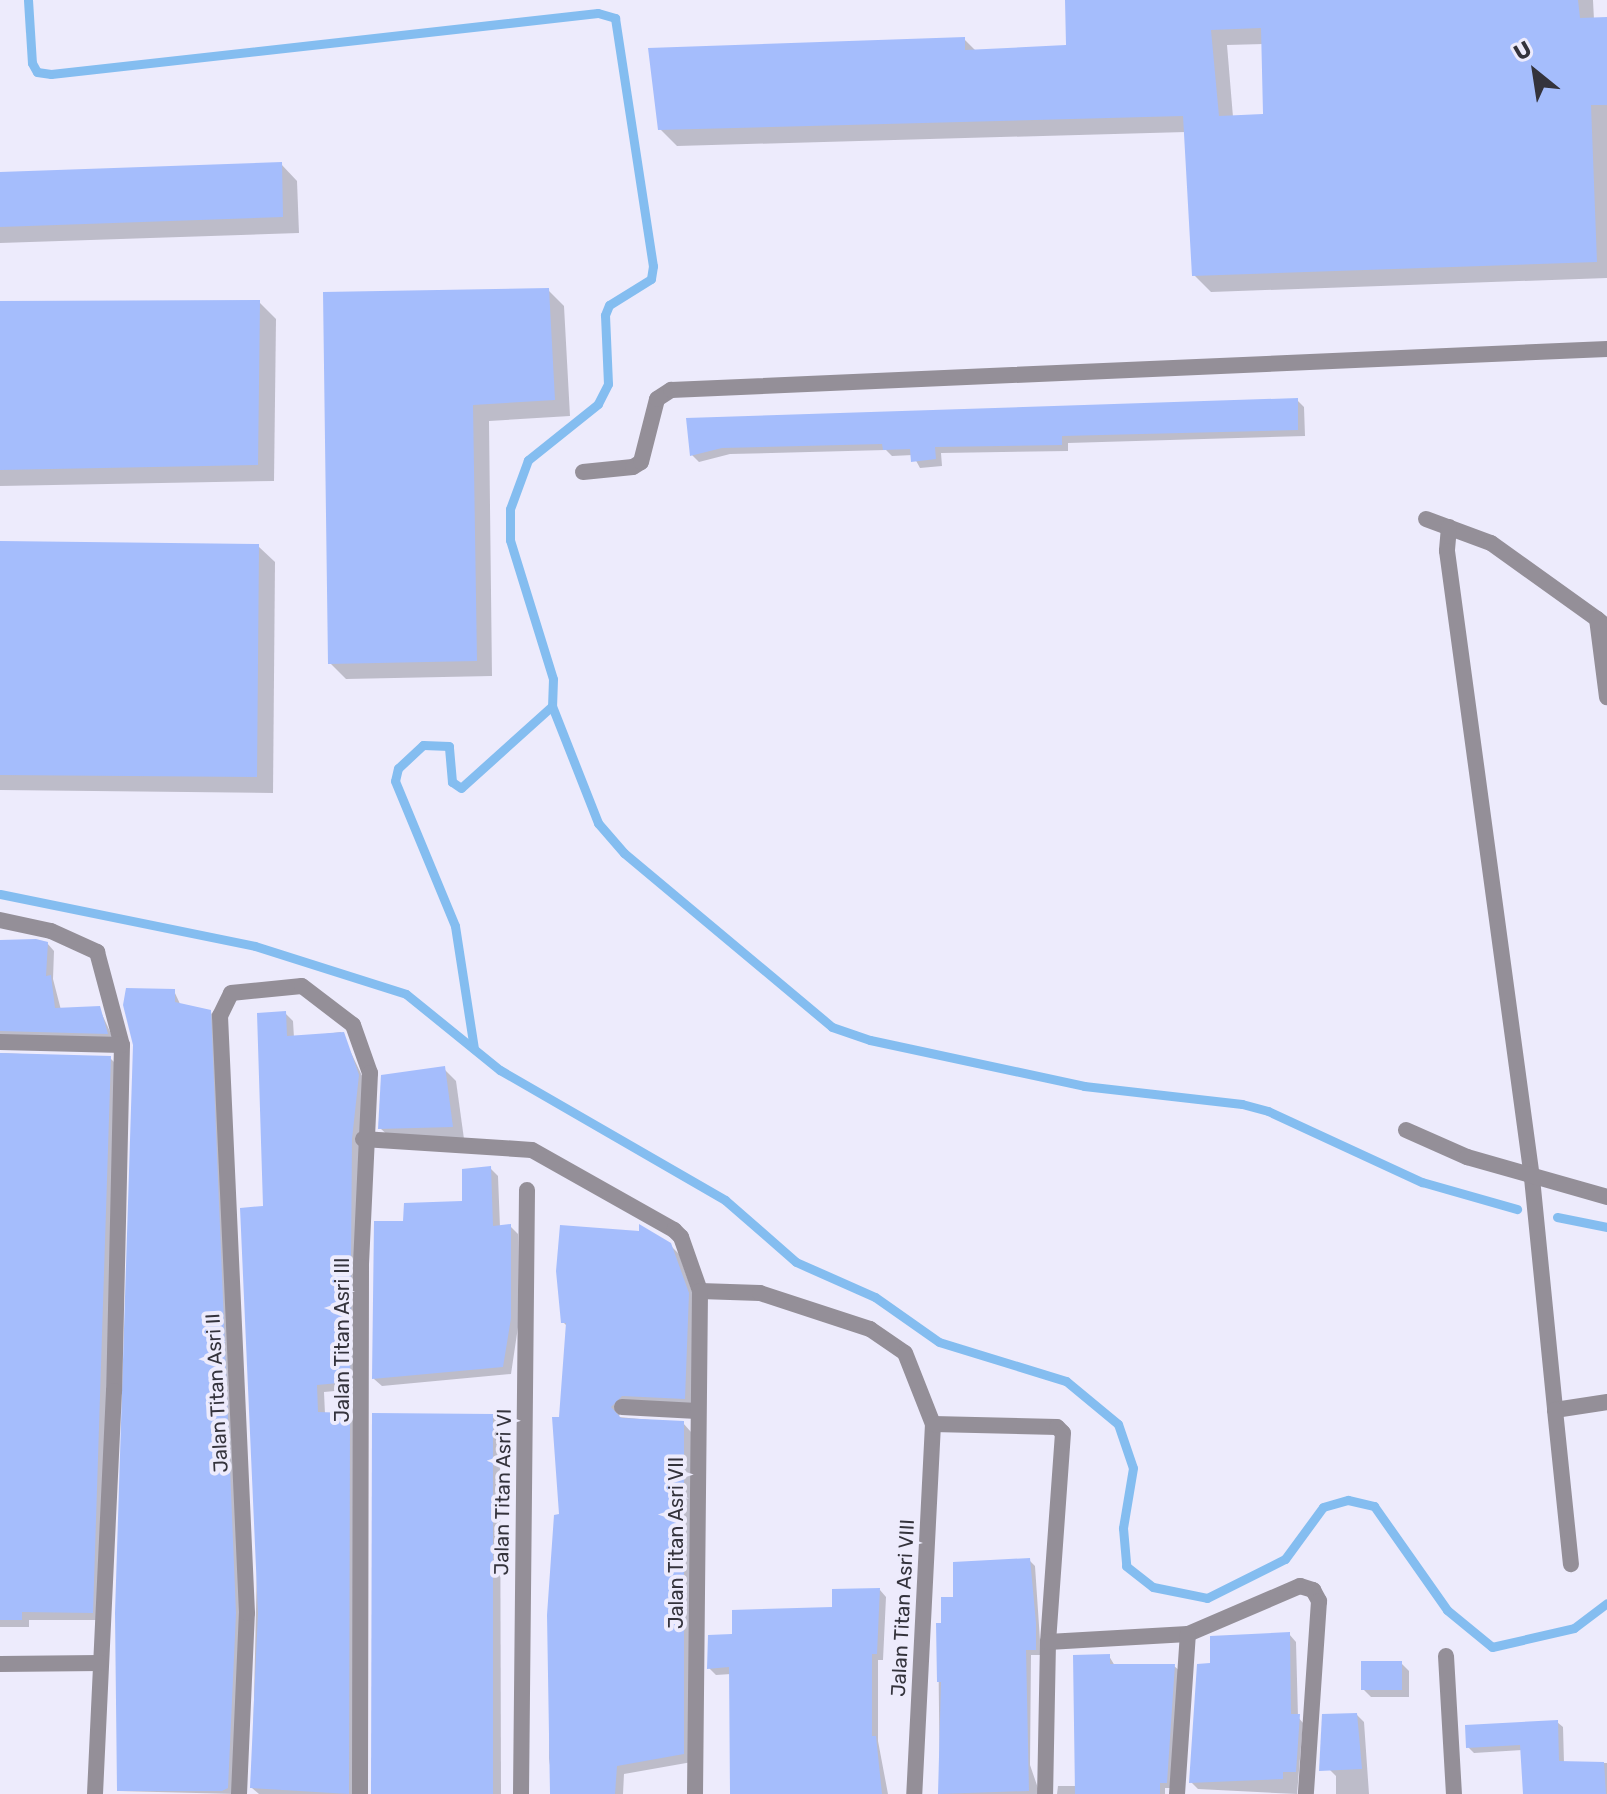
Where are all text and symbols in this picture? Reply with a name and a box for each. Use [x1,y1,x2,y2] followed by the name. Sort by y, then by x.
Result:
[1495,32,1575,112] north arrow
[1509,35,1536,66] text: U
[330,1257,354,1423] street label: Jalan Titan Asri III
[201,1312,233,1474] street label: Jalan Titan Asri II
[490,1408,516,1576] street label: Jalan Titan Asri VI
[664,1456,688,1630] street label: Jalan Titan Asri VII
[886,1518,920,1698] street label: Jalan Titan Asri VIII

